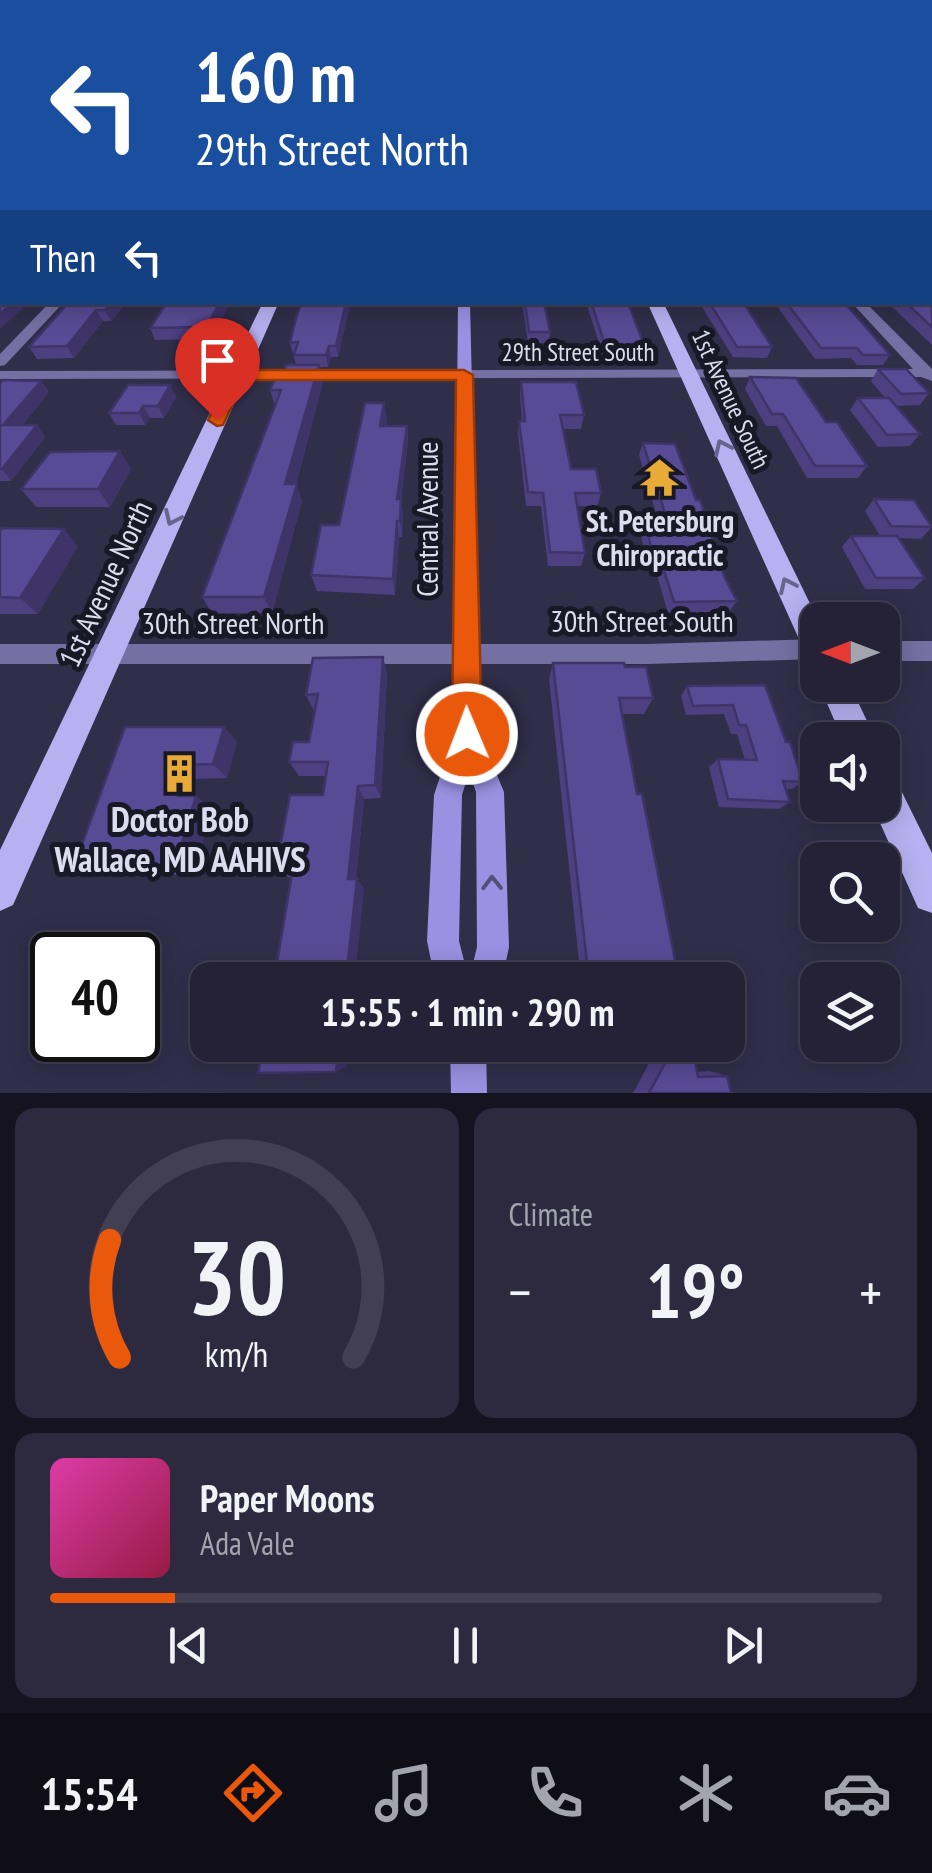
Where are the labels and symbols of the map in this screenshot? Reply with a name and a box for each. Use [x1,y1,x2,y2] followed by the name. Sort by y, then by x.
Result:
[175,318,260,421] pin
[685,324,777,474] street label: 1st Avenue South
[502,336,654,368] street label: 29th Street South
[715,439,735,457] one-way arrow
[407,441,446,597] street label: Central Avenue
[639,457,681,499] temple icon: St. Petersburg Chiropractic
[49,494,160,673] street label: 1st Avenue North
[586,501,734,574] place label: St. Petersburg Chiropractic
[164,508,184,526] one-way arrow
[780,577,800,595] one-way arrow
[550,601,734,640] street label: 30th Street South
[800,602,900,702] north arrow
[142,603,324,642] street label: 30th Street North
[415,682,519,786] position arrow
[159,752,201,794] building icon: Doctor Bob Wallace, MD AAHIVS
[53,796,306,882] place label: Doctor Bob Wallace, MD AAHIVS
[481,875,502,891] one-way arrow
[30,932,160,1062] speed limit sign: 40

